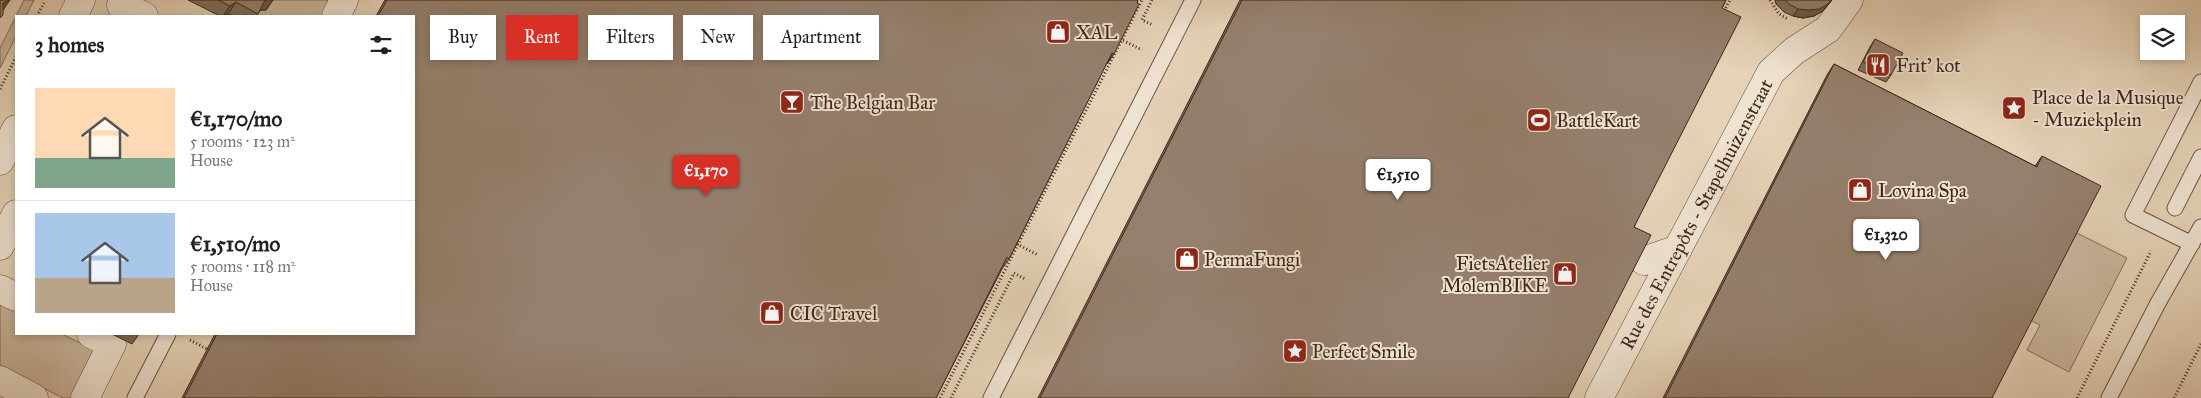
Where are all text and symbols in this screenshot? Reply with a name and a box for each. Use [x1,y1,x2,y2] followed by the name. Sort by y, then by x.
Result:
[430,15,496,60] chip: Buy
[506,15,578,60] chip: Rent
[588,15,673,60] chip: Filters
[683,15,753,60] chip: New
[763,15,879,60] chip: Apartment
[2140,15,2185,60] map controls
[2140,15,2185,60] button: layers
[1045,19,1071,45] shop icon: XAL
[1076,21,1118,44] place label: XAL
[367,31,395,59] icon: filters
[35,32,104,58] text: 3 homes
[1865,52,1891,78] restaurant icon: Frit' kot
[1896,54,1961,77] place label: Frit' kot
[1615,75,1778,353] street label: Rue des Entrepôts - Stapelhuizenstraat
[2032,86,2184,131] place label: Place de la Musique - Muziekplein
[779,89,805,115] bar icon: The Belgian Bar
[810,91,936,115] place label: The Belgian Bar
[2001,95,2027,121] place icon: Place de la Musique - Muziekplein
[190,106,282,132] text: €1,170/mo
[1526,107,1552,133] sports icon: BattleKart
[75,108,135,168] icon: home
[1556,109,1638,132] place label: BattleKart
[190,132,295,151] text: 5 rooms · 123 m²
[190,151,233,170] text: House
[665,154,747,197] pin: €1,170
[1357,158,1439,201] pin: €1,510
[684,161,728,180] text: €1,170
[1377,165,1419,184] text: €1,510
[1847,177,1873,203] shop icon: Lovina Spa
[1878,179,1968,202] place label: Lovina Spa
[1845,218,1927,261] pin: €1,320
[1864,225,1908,244] text: €1,320
[190,231,280,257] text: €1,510/mo
[75,233,135,293] icon: home
[1174,246,1200,272] shop icon: PermaFungi
[1204,248,1300,272] place label: PermaFungi
[1442,252,1549,297] place label: FietsAtelier MolemBIKE
[190,257,295,276] text: 5 rooms · 118 m²
[1552,261,1578,287] shop icon: FietsAtelier MolemBIKE
[190,276,233,295] text: House
[759,300,785,326] shop icon: CIC Travel
[790,302,878,325] place label: CIC Travel
[1282,338,1308,364] place icon: Perfect Smile
[1312,340,1416,363] place label: Perfect Smile

